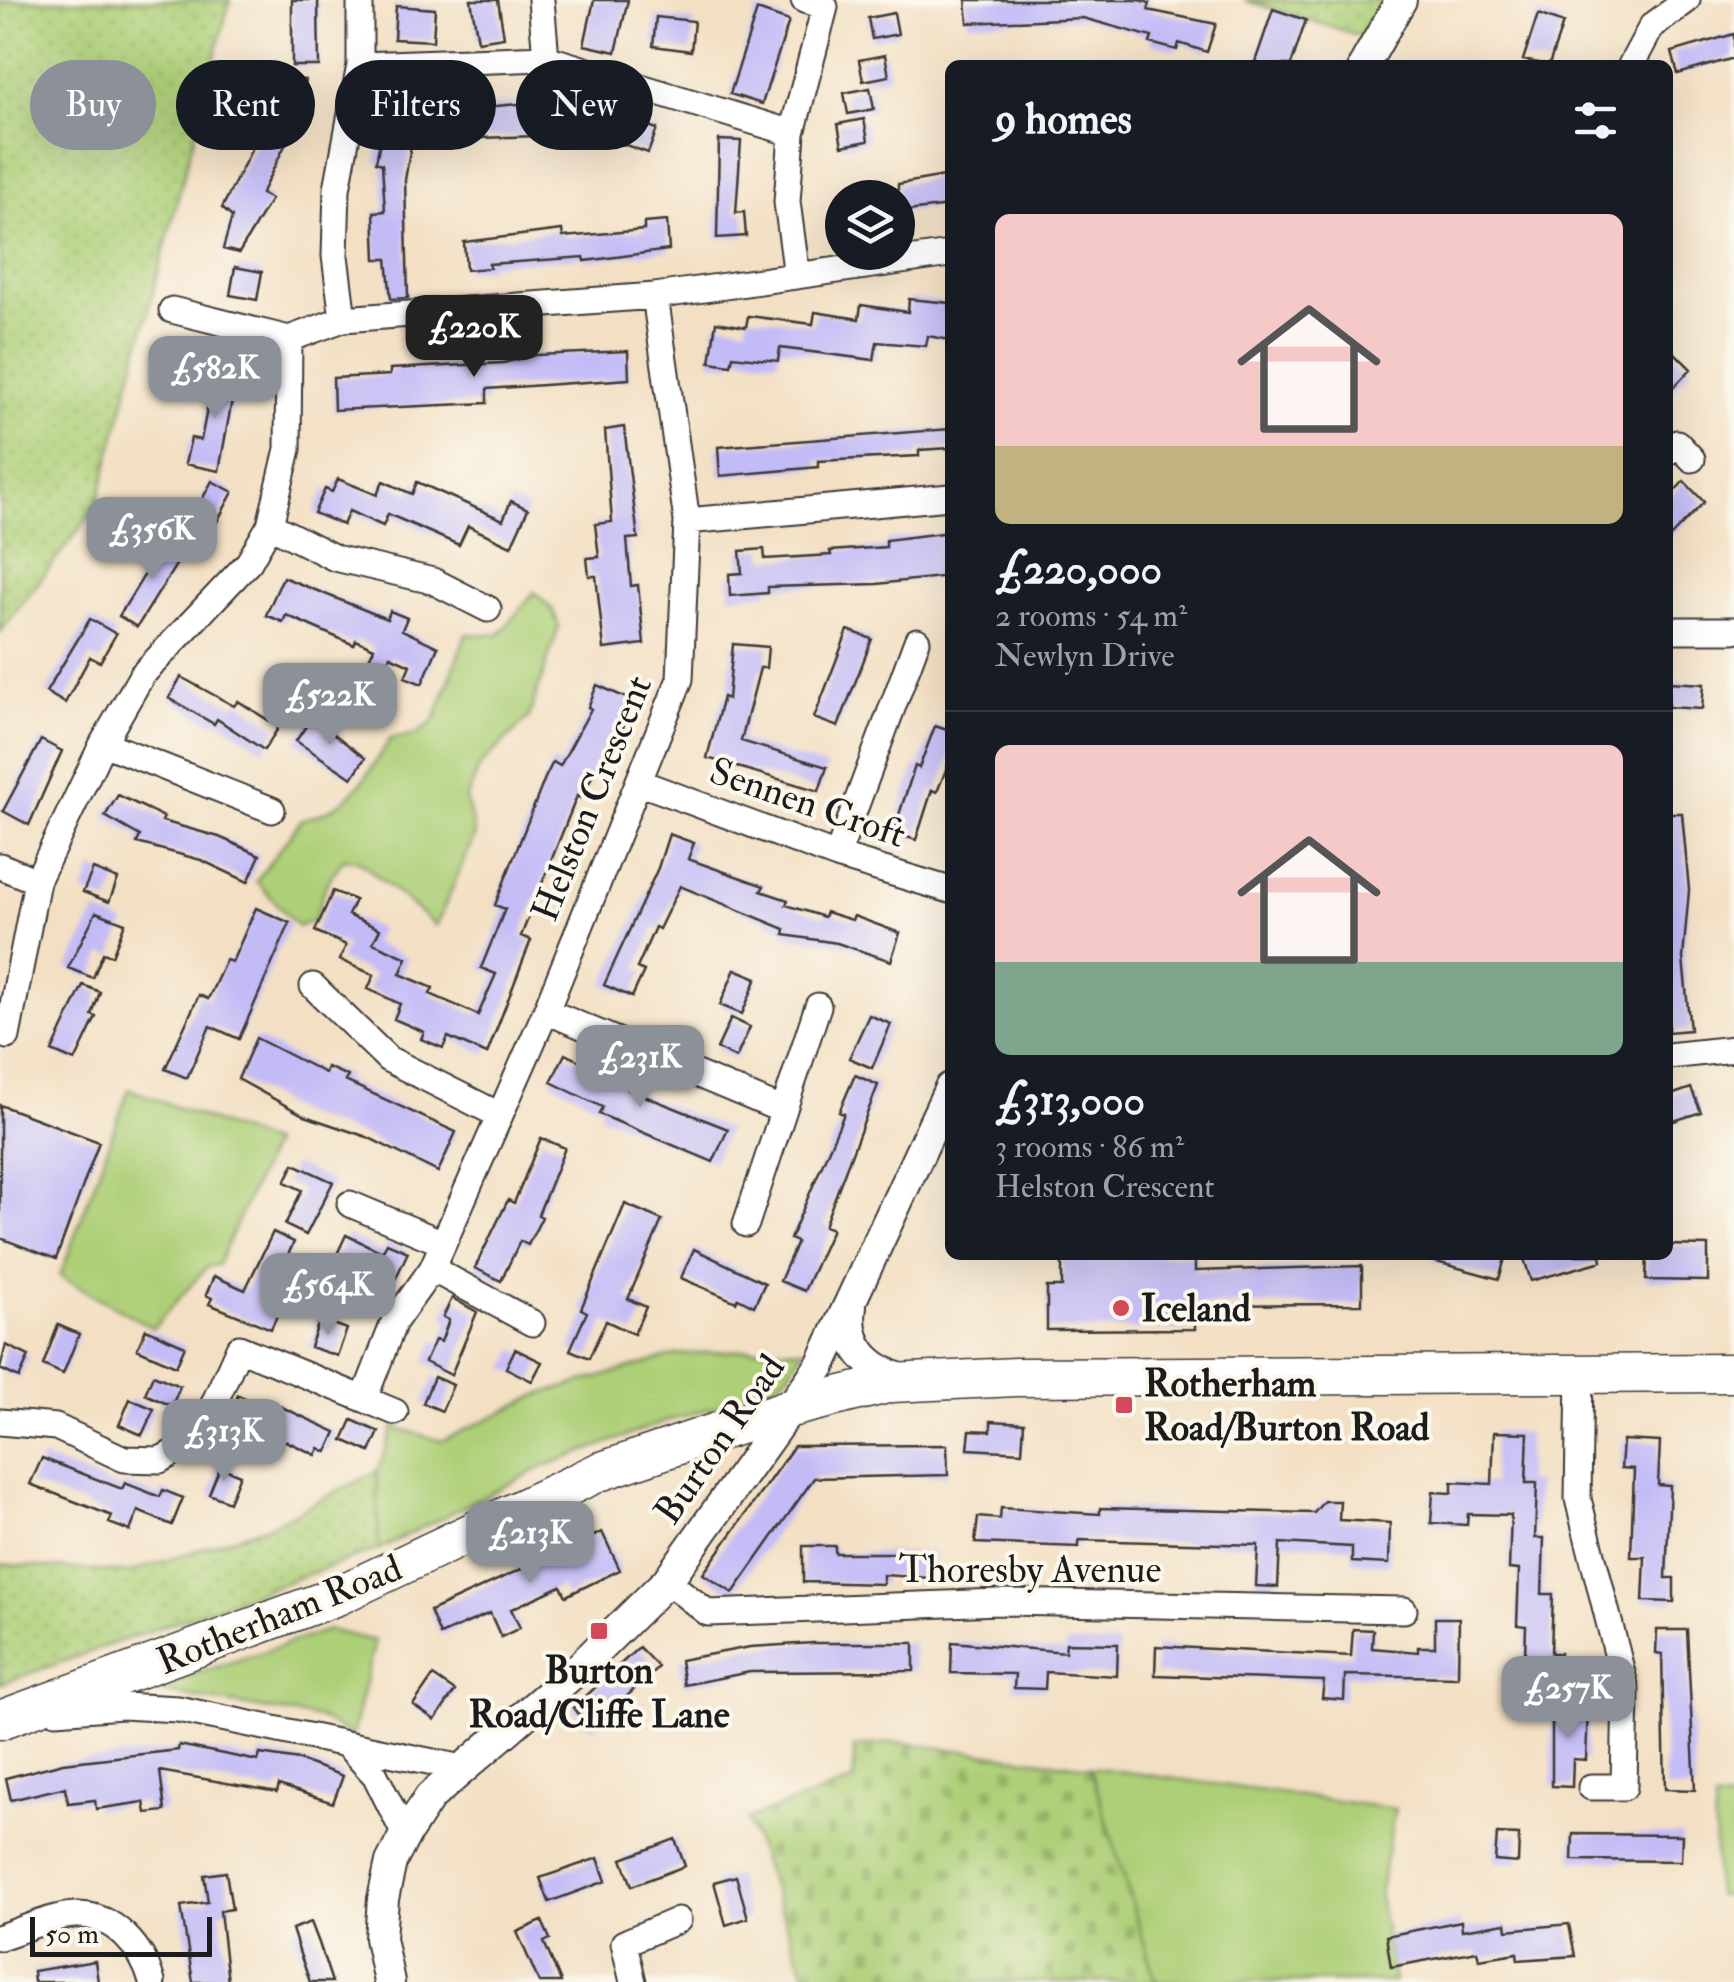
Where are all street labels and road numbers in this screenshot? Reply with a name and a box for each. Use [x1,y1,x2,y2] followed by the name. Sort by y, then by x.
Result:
[521,668,663,928] street label: Helston Crescent
[703,747,912,859] street label: Sennen Croft
[644,1345,796,1534] street label: Burton Road
[150,1544,409,1686] street label: Rotherham Road
[899,1546,1161,1594] street label: Thoresby Avenue

